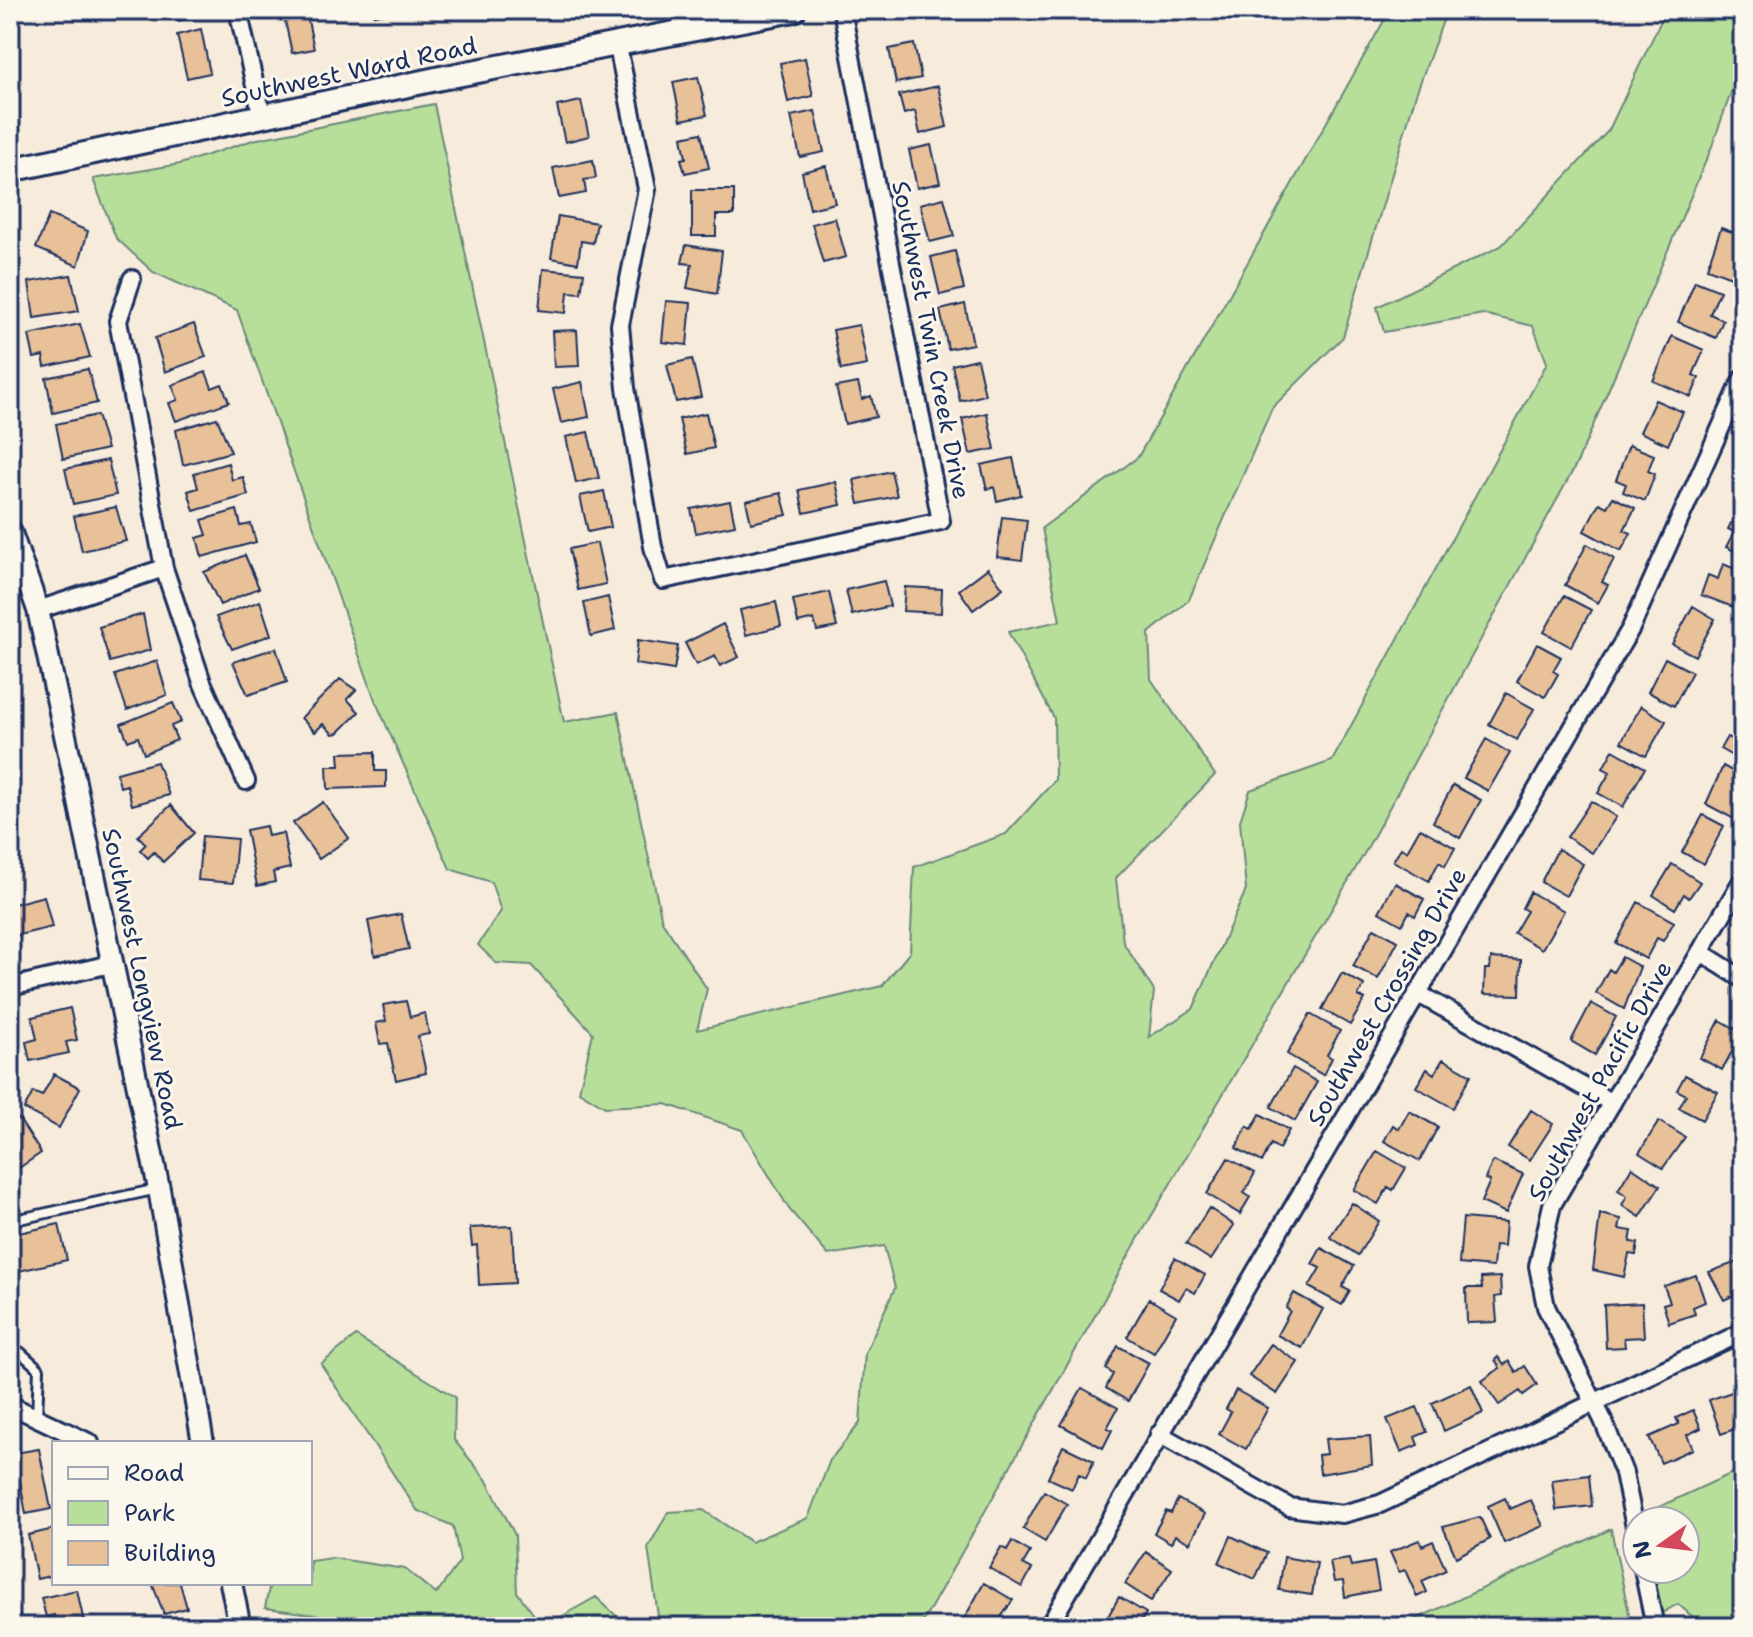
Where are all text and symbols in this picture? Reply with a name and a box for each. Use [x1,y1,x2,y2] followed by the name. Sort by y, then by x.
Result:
[218,29,480,115] street label: Southwest Ward Road
[884,178,978,502] street label: Southwest Twin Creek Drive
[94,825,190,1133] street label: Southwest Longview Road
[1300,862,1474,1132] street label: Southwest Crossing Drive
[1521,955,1679,1207] street label: Southwest Pacific Drive
[52,1441,312,1585] legend
[124,1457,184,1489] text: Road
[124,1497,176,1529] text: Park
[1621,1505,1701,1585] north arrow
[124,1537,216,1569] text: Building
[1626,1538,1658,1562] text: N

